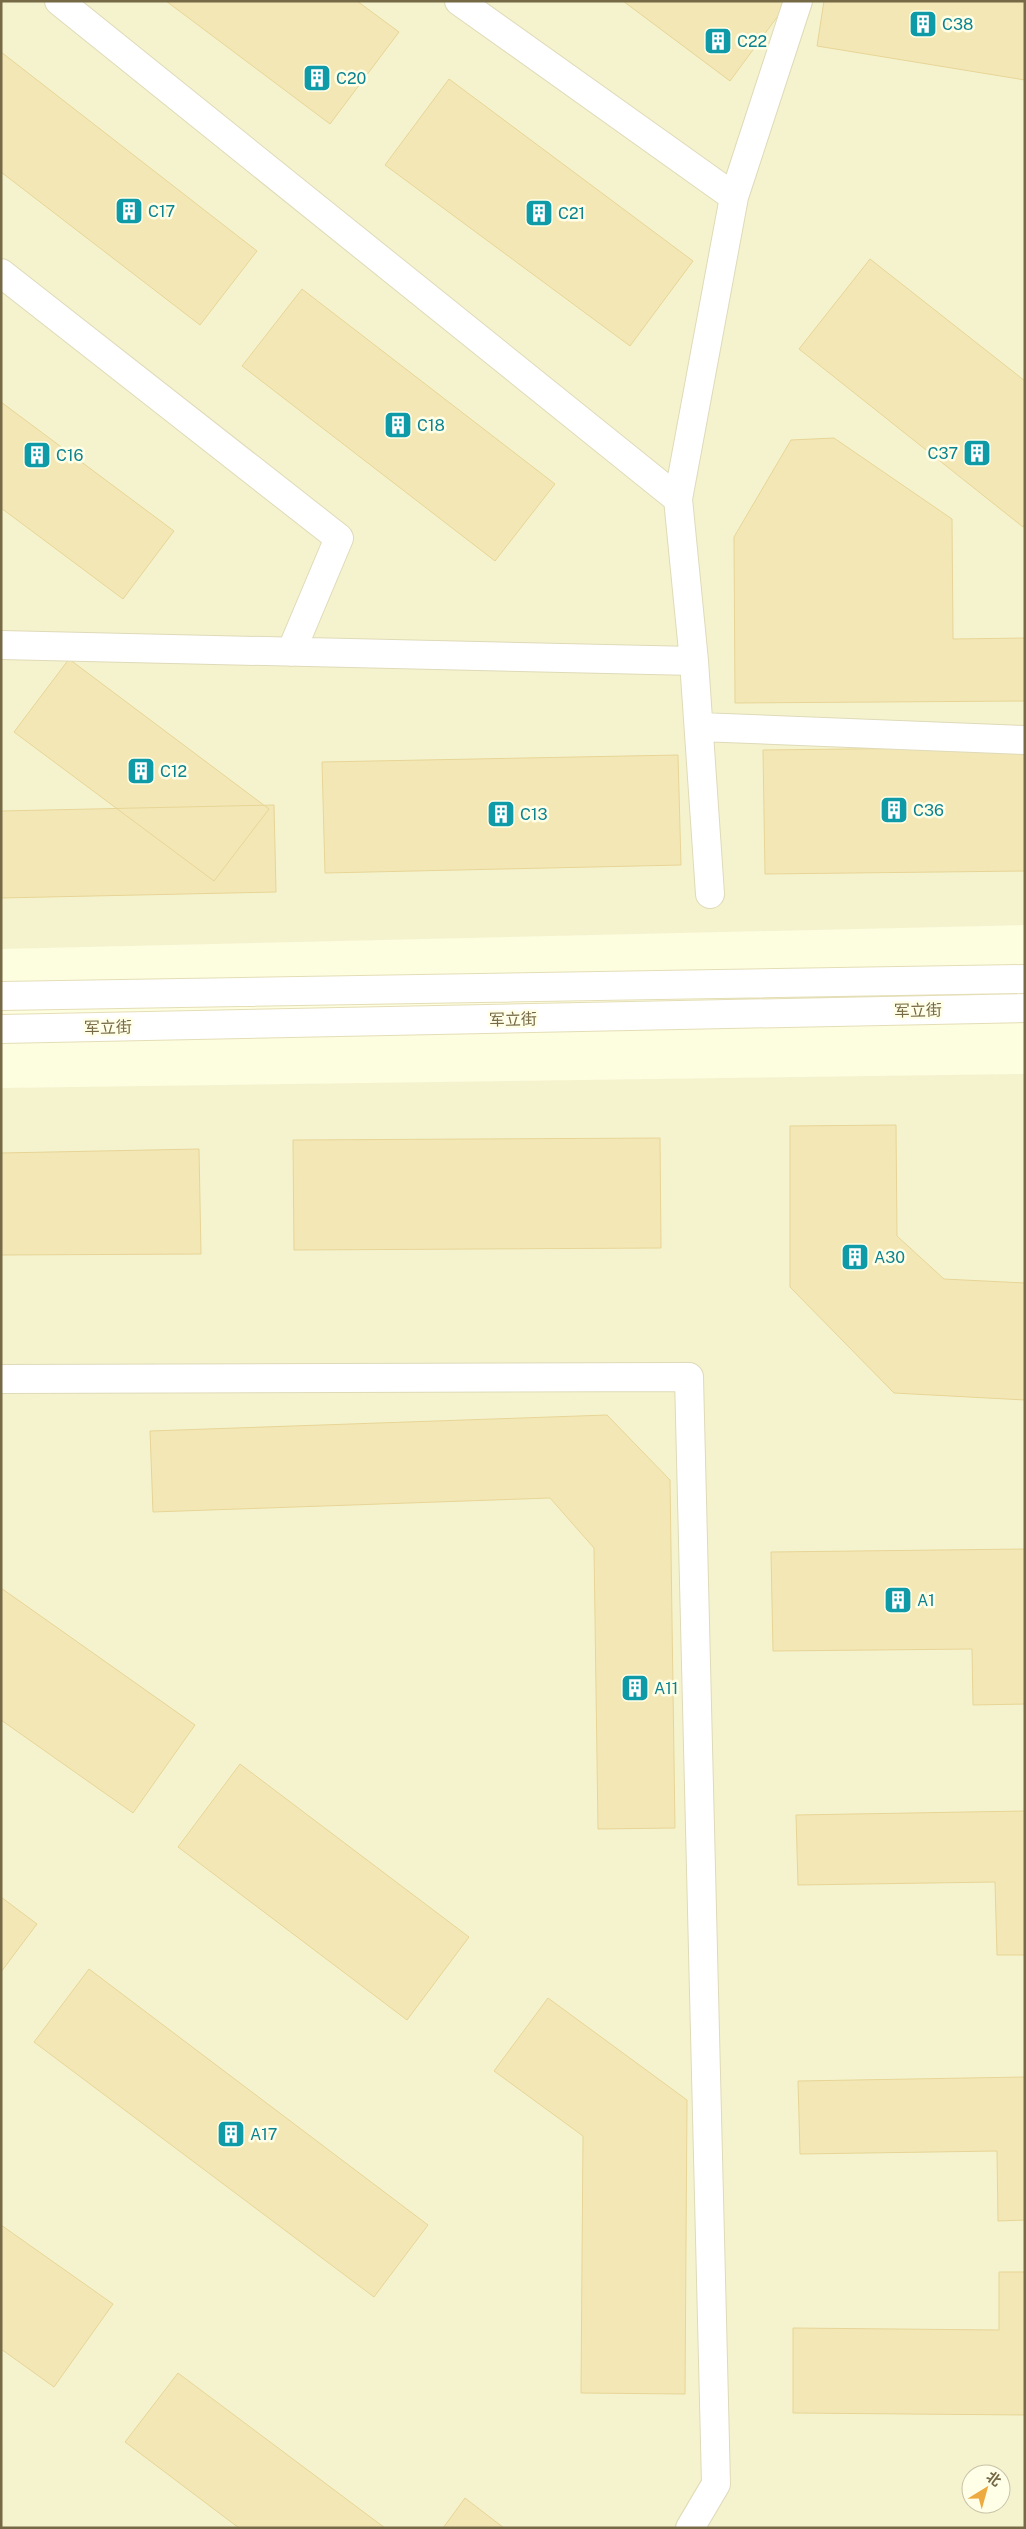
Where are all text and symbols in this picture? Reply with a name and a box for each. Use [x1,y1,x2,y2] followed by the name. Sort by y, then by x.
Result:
[908,9,938,39] building icon: C38
[942,15,973,34] place label: C38
[703,26,733,56] building icon: C22
[737,32,767,51] place label: C22
[302,63,332,93] building icon: C20
[336,69,367,88] place label: C20
[114,196,144,226] building icon: C17
[524,198,554,228] building icon: C21
[148,202,175,221] place label: C17
[558,204,585,223] place label: C21
[383,410,413,440] building icon: C18
[417,416,445,435] place label: C18
[962,438,992,468] building icon: C37
[22,440,52,470] building icon: C16
[928,444,958,463] place label: C37
[56,446,84,465] place label: C16
[126,756,156,786] building icon: C12
[160,762,187,781] place label: C12
[879,795,909,825] building icon: C36
[486,799,516,829] building icon: C13
[913,801,944,820] place label: C36
[520,805,548,824] place label: C13
[894,1001,942,1020] street label: 军立街
[489,1010,537,1029] street label: 军立街
[84,1018,132,1037] street label: 军立街
[840,1242,870,1272] building icon: A30
[874,1248,905,1267] place label: A30
[883,1585,913,1615] building icon: A1
[917,1591,935,1610] place label: A1
[620,1673,650,1703] building icon: A11
[654,1679,678,1698] place label: A11
[216,2119,246,2149] building icon: A17
[250,2125,277,2144] place label: A17
[961,2464,1011,2514] north arrow
[983,2468,1004,2489] text: 北

